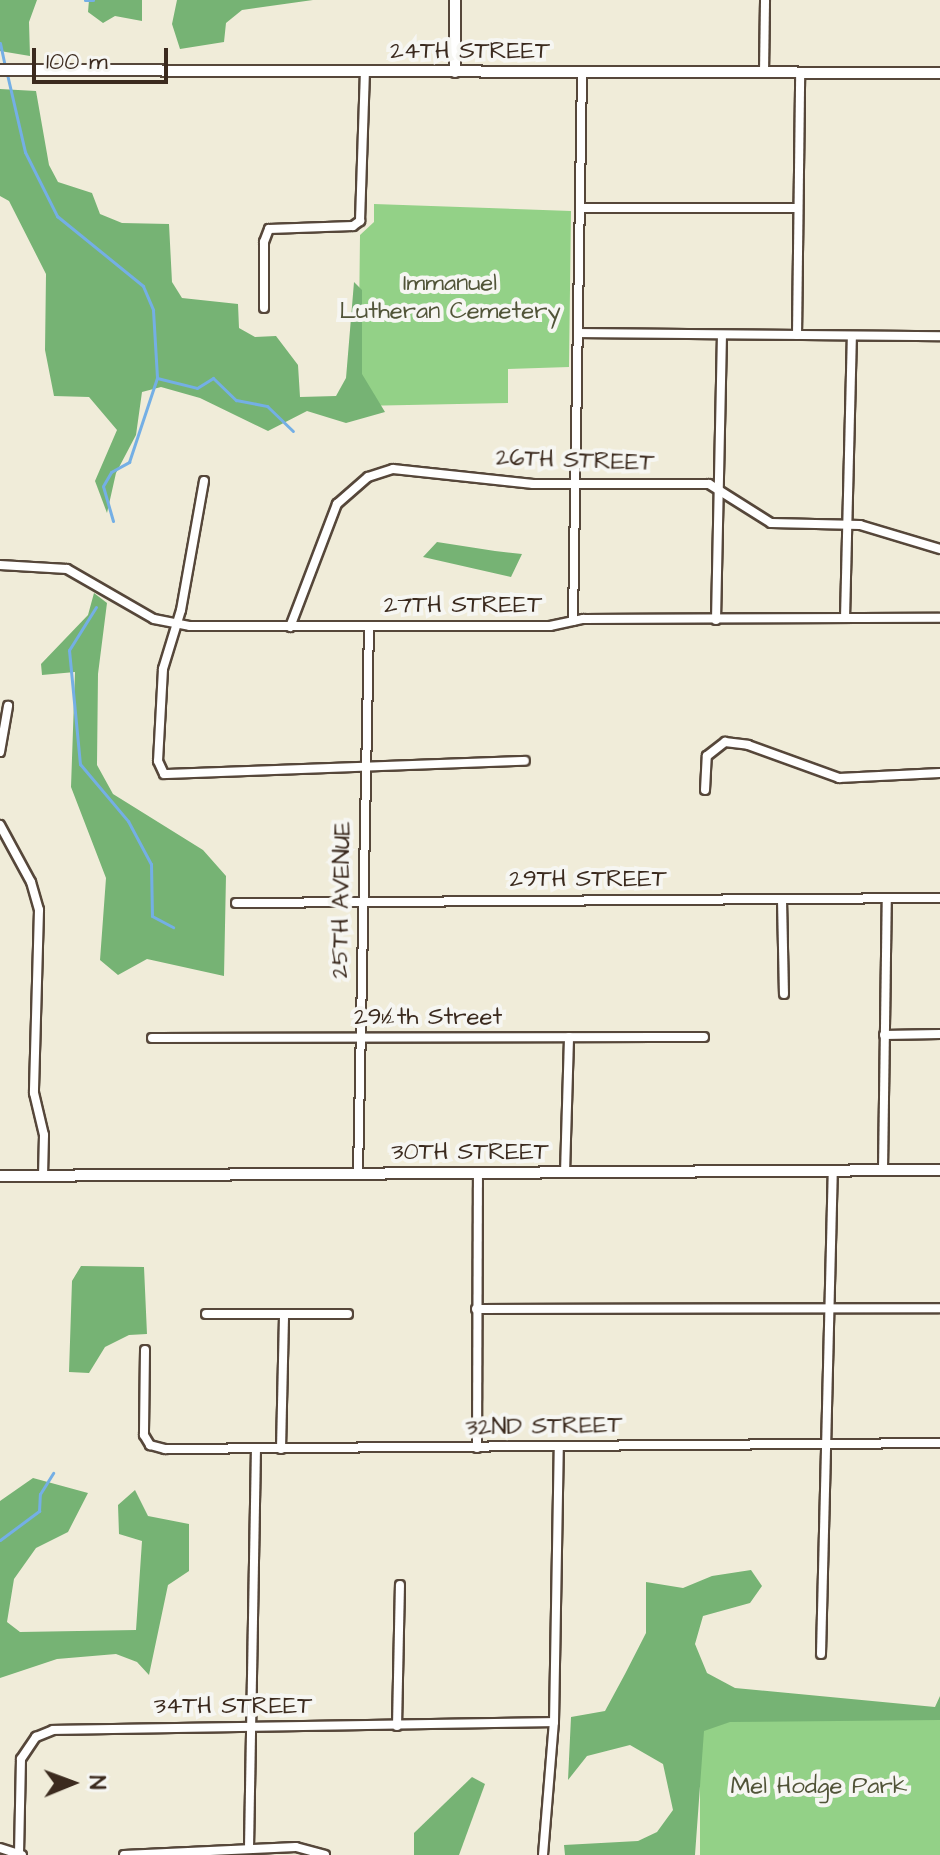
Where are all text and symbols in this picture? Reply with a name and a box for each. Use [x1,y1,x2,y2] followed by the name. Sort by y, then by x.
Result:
[36,32,172,82] scale bar
[390,38,550,66] street label: 24TH STREET
[46,45,108,79] text: 100 m
[339,270,561,326] park label: Immanuel Lutheran Cemetery
[495,444,655,478] street label: 26TH STREET
[384,592,542,620] street label: 27TH STREET
[326,821,358,979] street label: 25TH AVENUE
[509,866,667,894] street label: 29TH STREET
[354,1004,502,1032] street label: 29½th Street
[391,1139,549,1167] street label: 30TH STREET
[465,1411,623,1443] street label: 32ND STREET
[154,1693,312,1721] street label: 34TH STREET
[32,1743,112,1823] north arrow
[730,1773,908,1801] park label: Mel Hodge Park
[81,1775,112,1790] text: N

